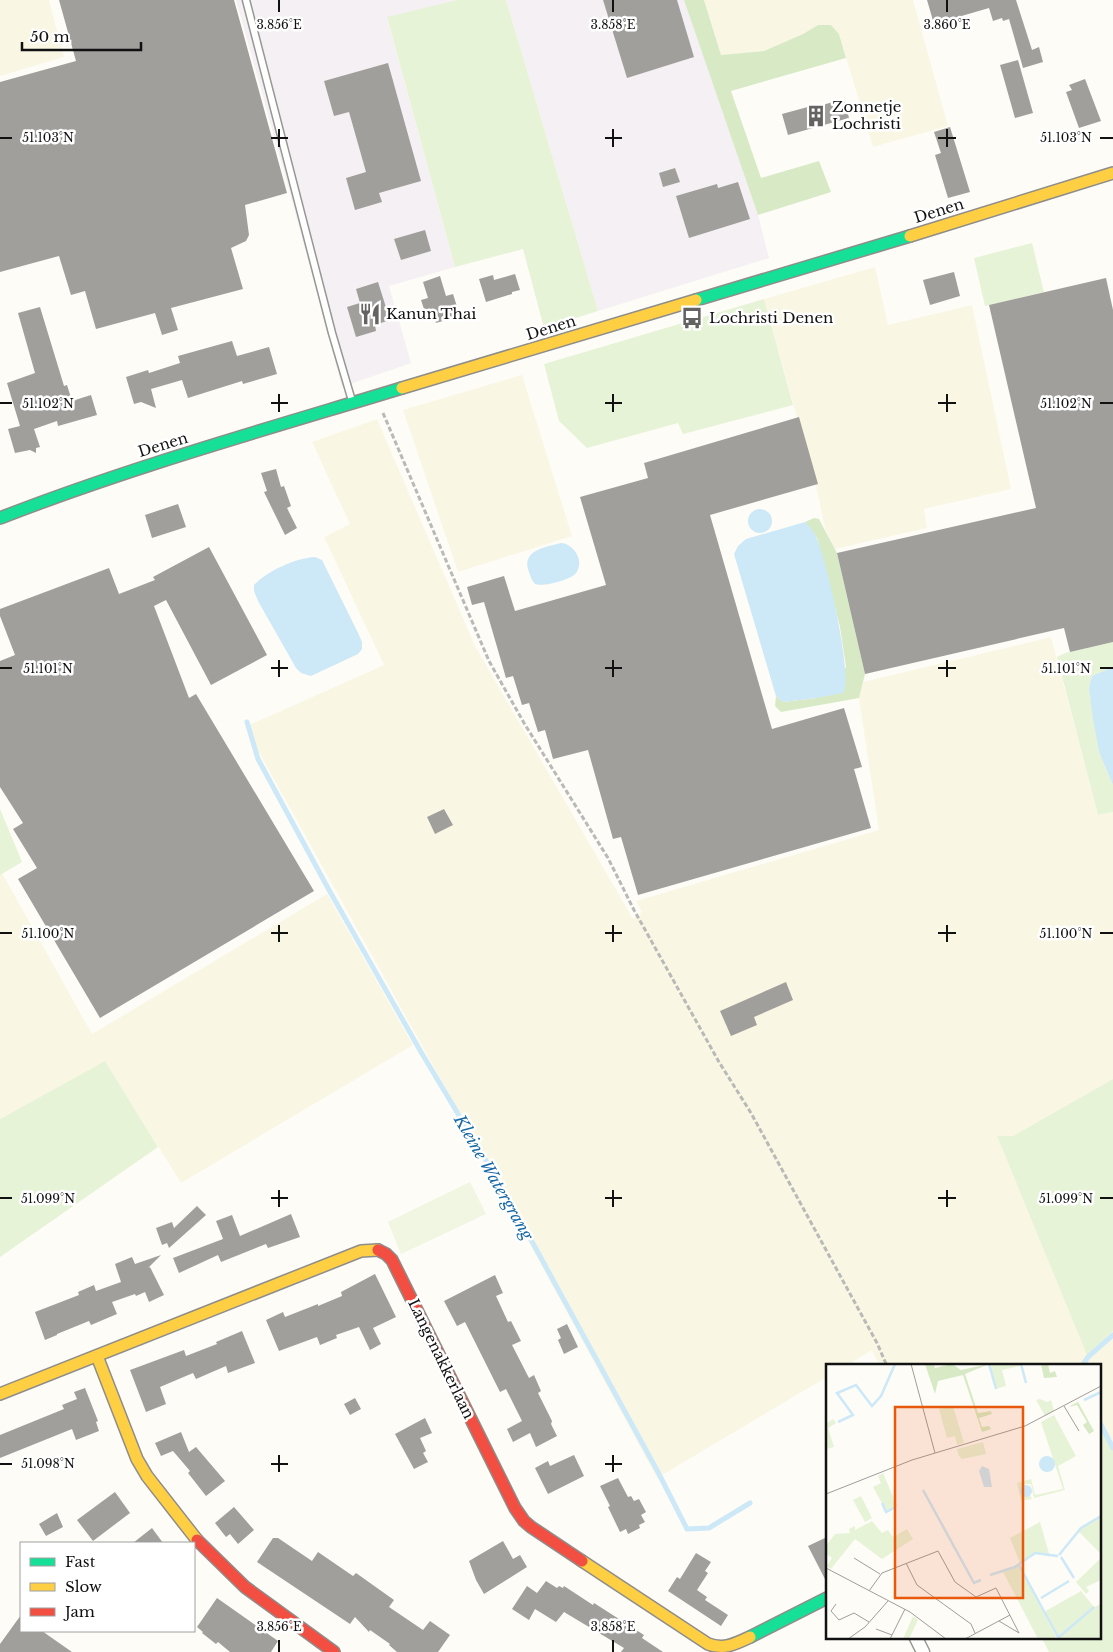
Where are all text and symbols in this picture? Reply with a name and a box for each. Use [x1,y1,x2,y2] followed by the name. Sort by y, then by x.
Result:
[256,17,302,32] text: 3.856°E
[591,17,636,32] text: 3.858°E
[924,17,971,32] text: 3.860°E
[22,20,141,52] scale bar
[30,27,70,46] text: 50 m
[832,97,901,133] place label: Zonnetje Lochristi
[803,103,829,129] building icon: Zonnetje Lochristi
[22,130,74,145] text: 51.103°N
[1040,130,1092,145] text: 51.103°N
[912,194,966,227] street label: Denen
[357,301,383,327] restaurant icon: Kanun Thai
[386,304,476,323] place label: Kanun Thai
[679,305,705,331] bus stop icon: Lochristi Denen
[709,308,833,327] place label: Lochristi Denen
[524,311,578,344] street label: Denen
[22,396,74,411] text: 51.102°N
[1040,396,1092,411] text: 51.102°N
[136,428,190,461] street label: Denen
[23,661,73,676] text: 51.101°N
[1041,661,1091,676] text: 51.101°N
[22,926,75,941] text: 51.100°N
[1040,926,1093,941] text: 51.100°N
[450,1110,539,1244] water label: Kleine Watergrang
[21,1191,75,1206] text: 51.099°N
[1039,1191,1093,1206] text: 51.099°N
[404,1296,479,1422] street label: Langenakkerlaan
[826,1364,1100,1640] inset map
[21,1456,75,1471] text: 51.098°N
[20,1542,195,1632] legend
[65,1552,96,1571] text: Fast
[65,1577,102,1596] text: Slow
[63,1602,95,1621] text: Jam
[256,1619,302,1634] text: 3.856°E
[591,1619,636,1634] text: 3.858°E

